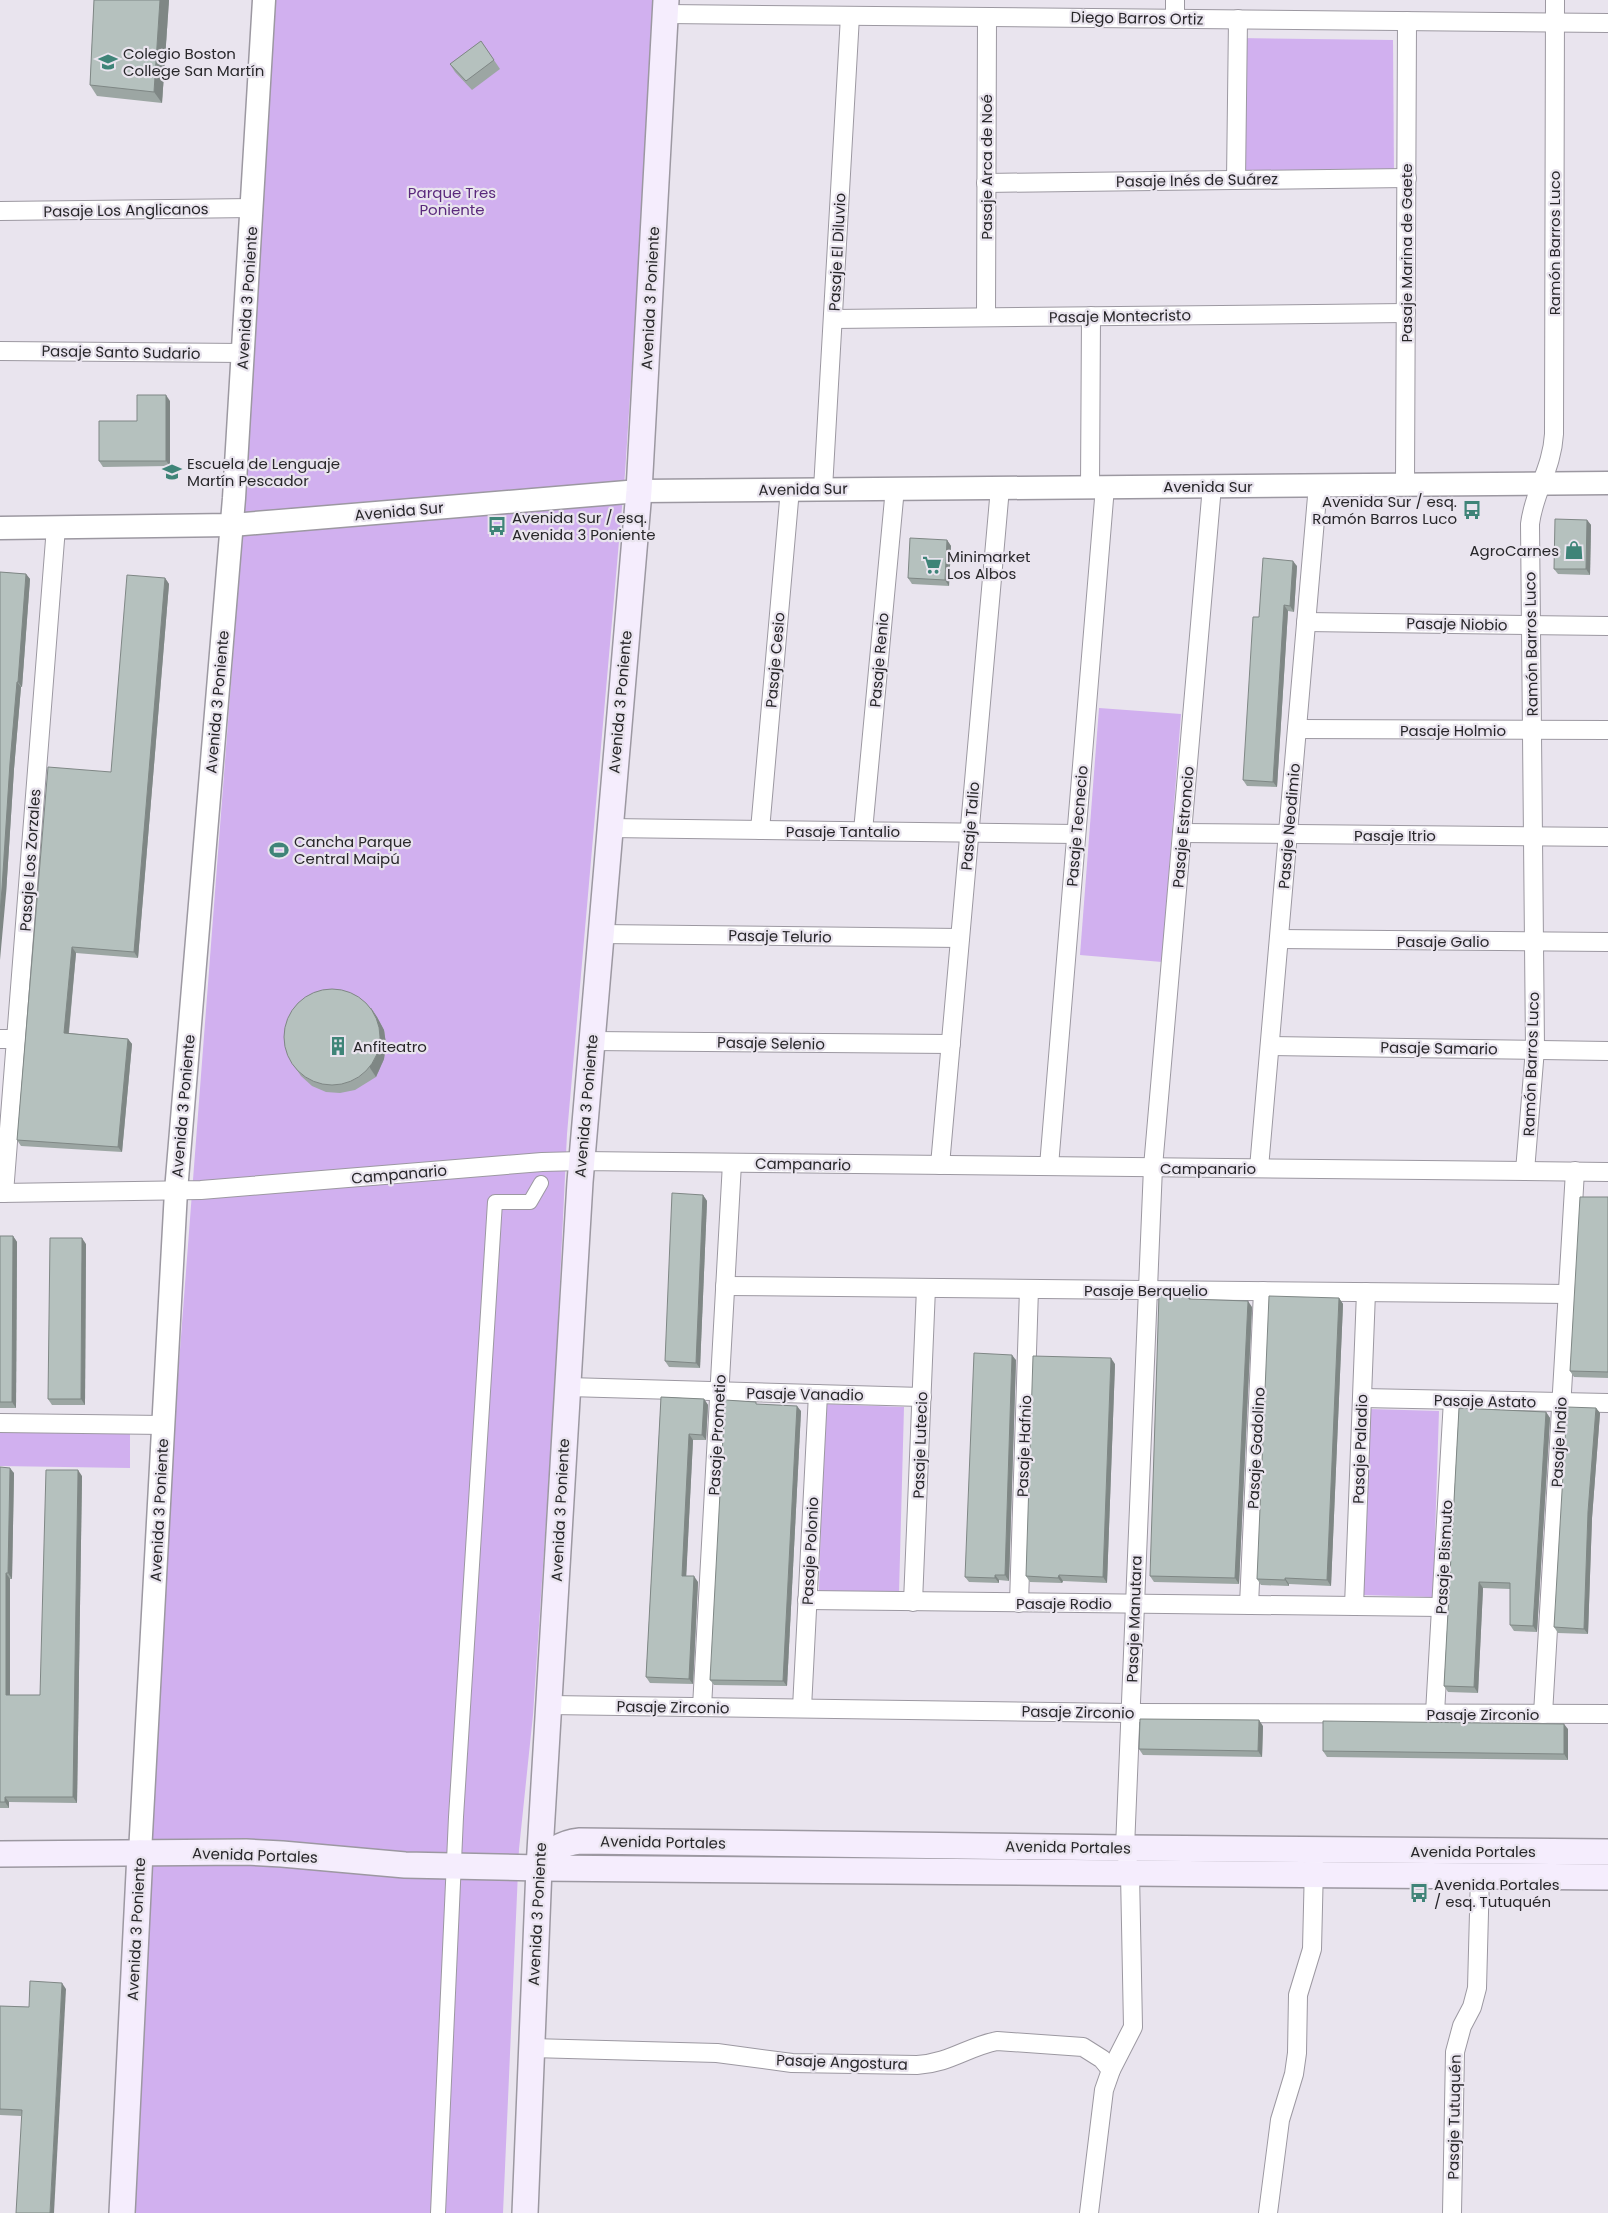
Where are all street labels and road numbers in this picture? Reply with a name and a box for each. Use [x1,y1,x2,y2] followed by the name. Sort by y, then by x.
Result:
[1070,6,1204,30] street label: Diego Barros Ortiz
[976,94,997,240] street label: Pasaje Arca de Noé
[1396,163,1417,343] street label: Pasaje Marina de Gaete
[1116,168,1278,192] street label: Pasaje Inés de Suárez
[1544,171,1565,315] street label: Ramón Barros Luco
[823,192,851,312] street label: Pasaje El Diluvio
[43,198,209,222] street label: Pasaje Los Anglicanos
[232,226,262,370] street label: Avenida 3 Poniente
[636,226,664,370] street label: Avenida 3 Poniente
[1049,304,1191,328] street label: Pasaje Montecristo
[41,340,201,364] street label: Pasaje Santo Sudario
[1163,476,1253,497] street label: Avenida Sur
[758,478,848,500] street label: Avenida Sur
[354,497,445,525] street label: Avenida Sur
[1519,571,1543,717] street label: Ramón Barros Luco
[760,611,790,709] street label: Pasaje Cesio
[864,612,894,708] street label: Pasaje Renio
[1406,613,1508,635] street label: Pasaje Niobio
[200,630,234,774] street label: Avenida 3 Poniente
[603,630,637,774] street label: Avenida 3 Poniente
[1400,720,1506,741] street label: Pasaje Holmio
[1273,762,1305,890] street label: Pasaje Neodimio
[1061,764,1093,888] street label: Pasaje Tecnecio
[1167,765,1199,889] street label: Pasaje Estroncio
[956,781,984,871] street label: Pasaje Talio
[15,788,45,932] street label: Pasaje Los Zorzales
[786,821,900,842] street label: Pasaje Tantalio
[1354,825,1436,846] street label: Pasaje Itrio
[728,925,832,947] street label: Pasaje Telurio
[1397,931,1489,952] street label: Pasaje Galio
[1518,991,1544,1137] street label: Ramón Barros Luco
[717,1032,825,1054] street label: Pasaje Selenio
[166,1034,200,1178] street label: Avenida 3 Poniente
[569,1034,603,1178] street label: Avenida 3 Poniente
[1380,1036,1498,1060] street label: Pasaje Samario
[755,1153,851,1175] street label: Campanario
[1160,1158,1256,1179] street label: Campanario
[350,1159,448,1189] street label: Campanario
[1084,1280,1208,1301] street label: Pasaje Berquelio
[703,1374,731,1496] street label: Pasaje Prometio
[746,1382,864,1406] street label: Pasaje Vanadio
[1242,1387,1270,1509] street label: Pasaje Gadolino
[1434,1390,1536,1412] street label: Pasaje Astato
[908,1391,932,1499] street label: Pasaje Lutecio
[1348,1394,1372,1504] street label: Pasaje Paladio
[1012,1395,1036,1497] street label: Pasaje Hafnio
[1546,1396,1572,1488] street label: Pasaje Indio
[145,1438,173,1582] street label: Avenida 3 Poniente
[546,1438,574,1582] street label: Avenida 3 Poniente
[797,1496,823,1606] street label: Pasaje Polonio
[1431,1499,1457,1615] street label: Pasaje Bismuto
[1121,1555,1147,1683] street label: Pasaje Manutara
[1016,1593,1112,1614] street label: Pasaje Rodio
[616,1696,730,1718] street label: Pasaje Zirconio
[1021,1701,1135,1723] street label: Pasaje Zirconio
[1427,1704,1539,1725] street label: Pasaje Zirconio
[600,1830,726,1854] street label: Avenida Portales
[1005,1835,1131,1859] street label: Avenida Portales
[1410,1841,1536,1862] street label: Avenida Portales
[192,1842,318,1868] street label: Avenida Portales
[523,1842,551,1986] street label: Avenida 3 Poniente
[122,1857,150,2001] street label: Avenida 3 Poniente
[776,2049,908,2075] street label: Pasaje Angostura
[1442,2054,1466,2180] street label: Pasaje Tutuquén

